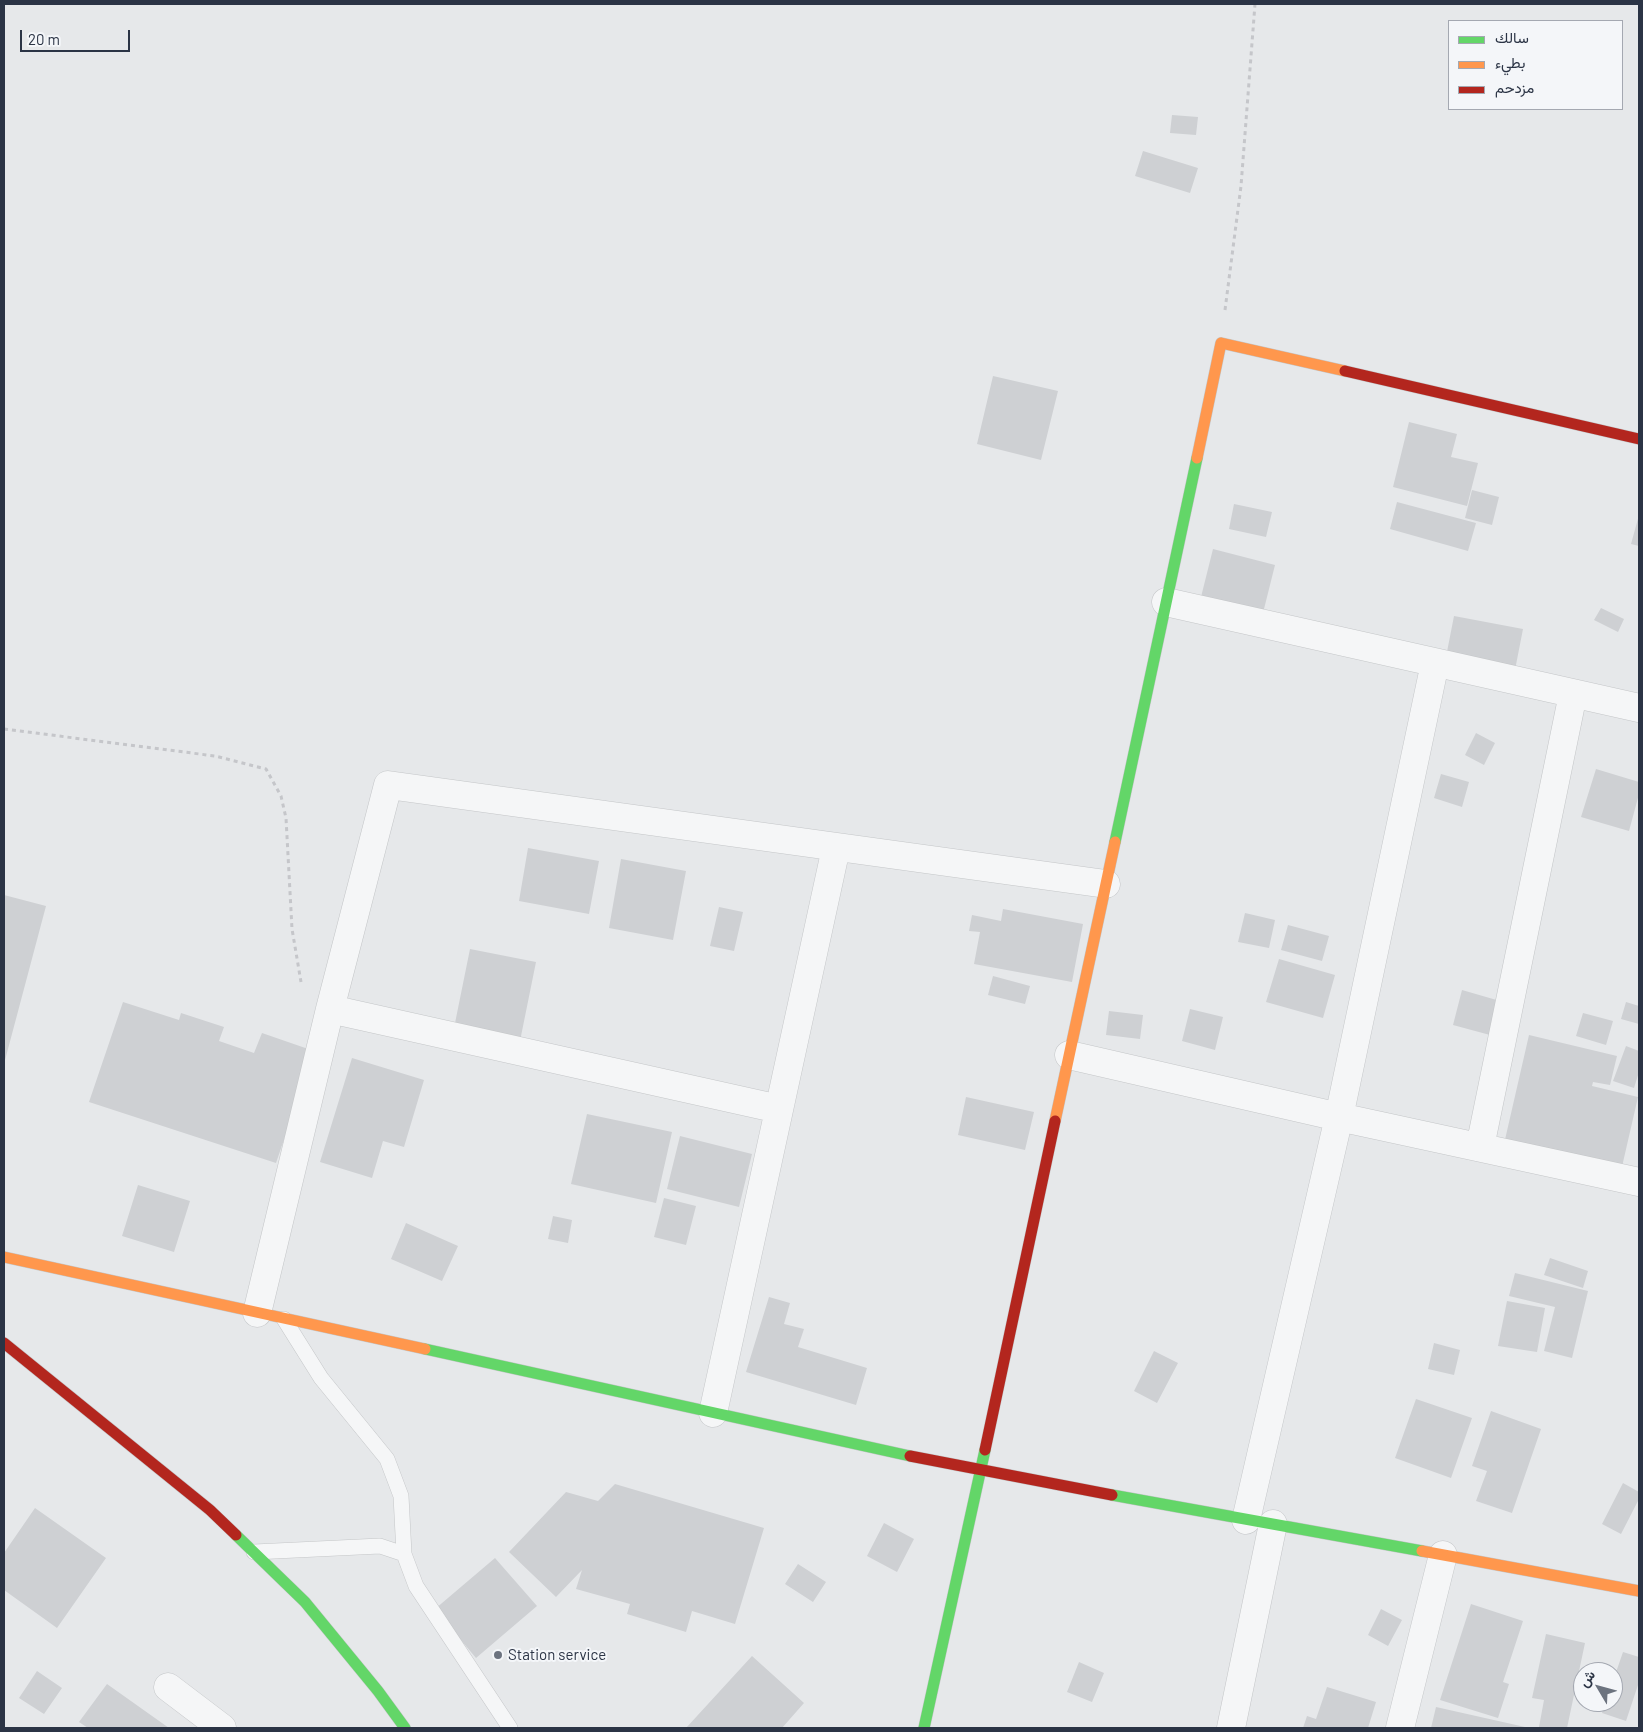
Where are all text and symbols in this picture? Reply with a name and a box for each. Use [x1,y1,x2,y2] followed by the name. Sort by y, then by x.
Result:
[22,20,132,52] scale bar
[1448,20,1623,110] legend
[1495,28,1529,46] text: سالك
[28,30,60,48] text: 20 m
[1495,53,1525,71] text: بطيء
[1495,78,1534,96] text: مزدحم
[508,1646,606,1664] place label: Station service
[492,1649,504,1661] marker: Station service
[1573,1662,1623,1712] north arrow
[1575,1666,1598,1690] text: ش

